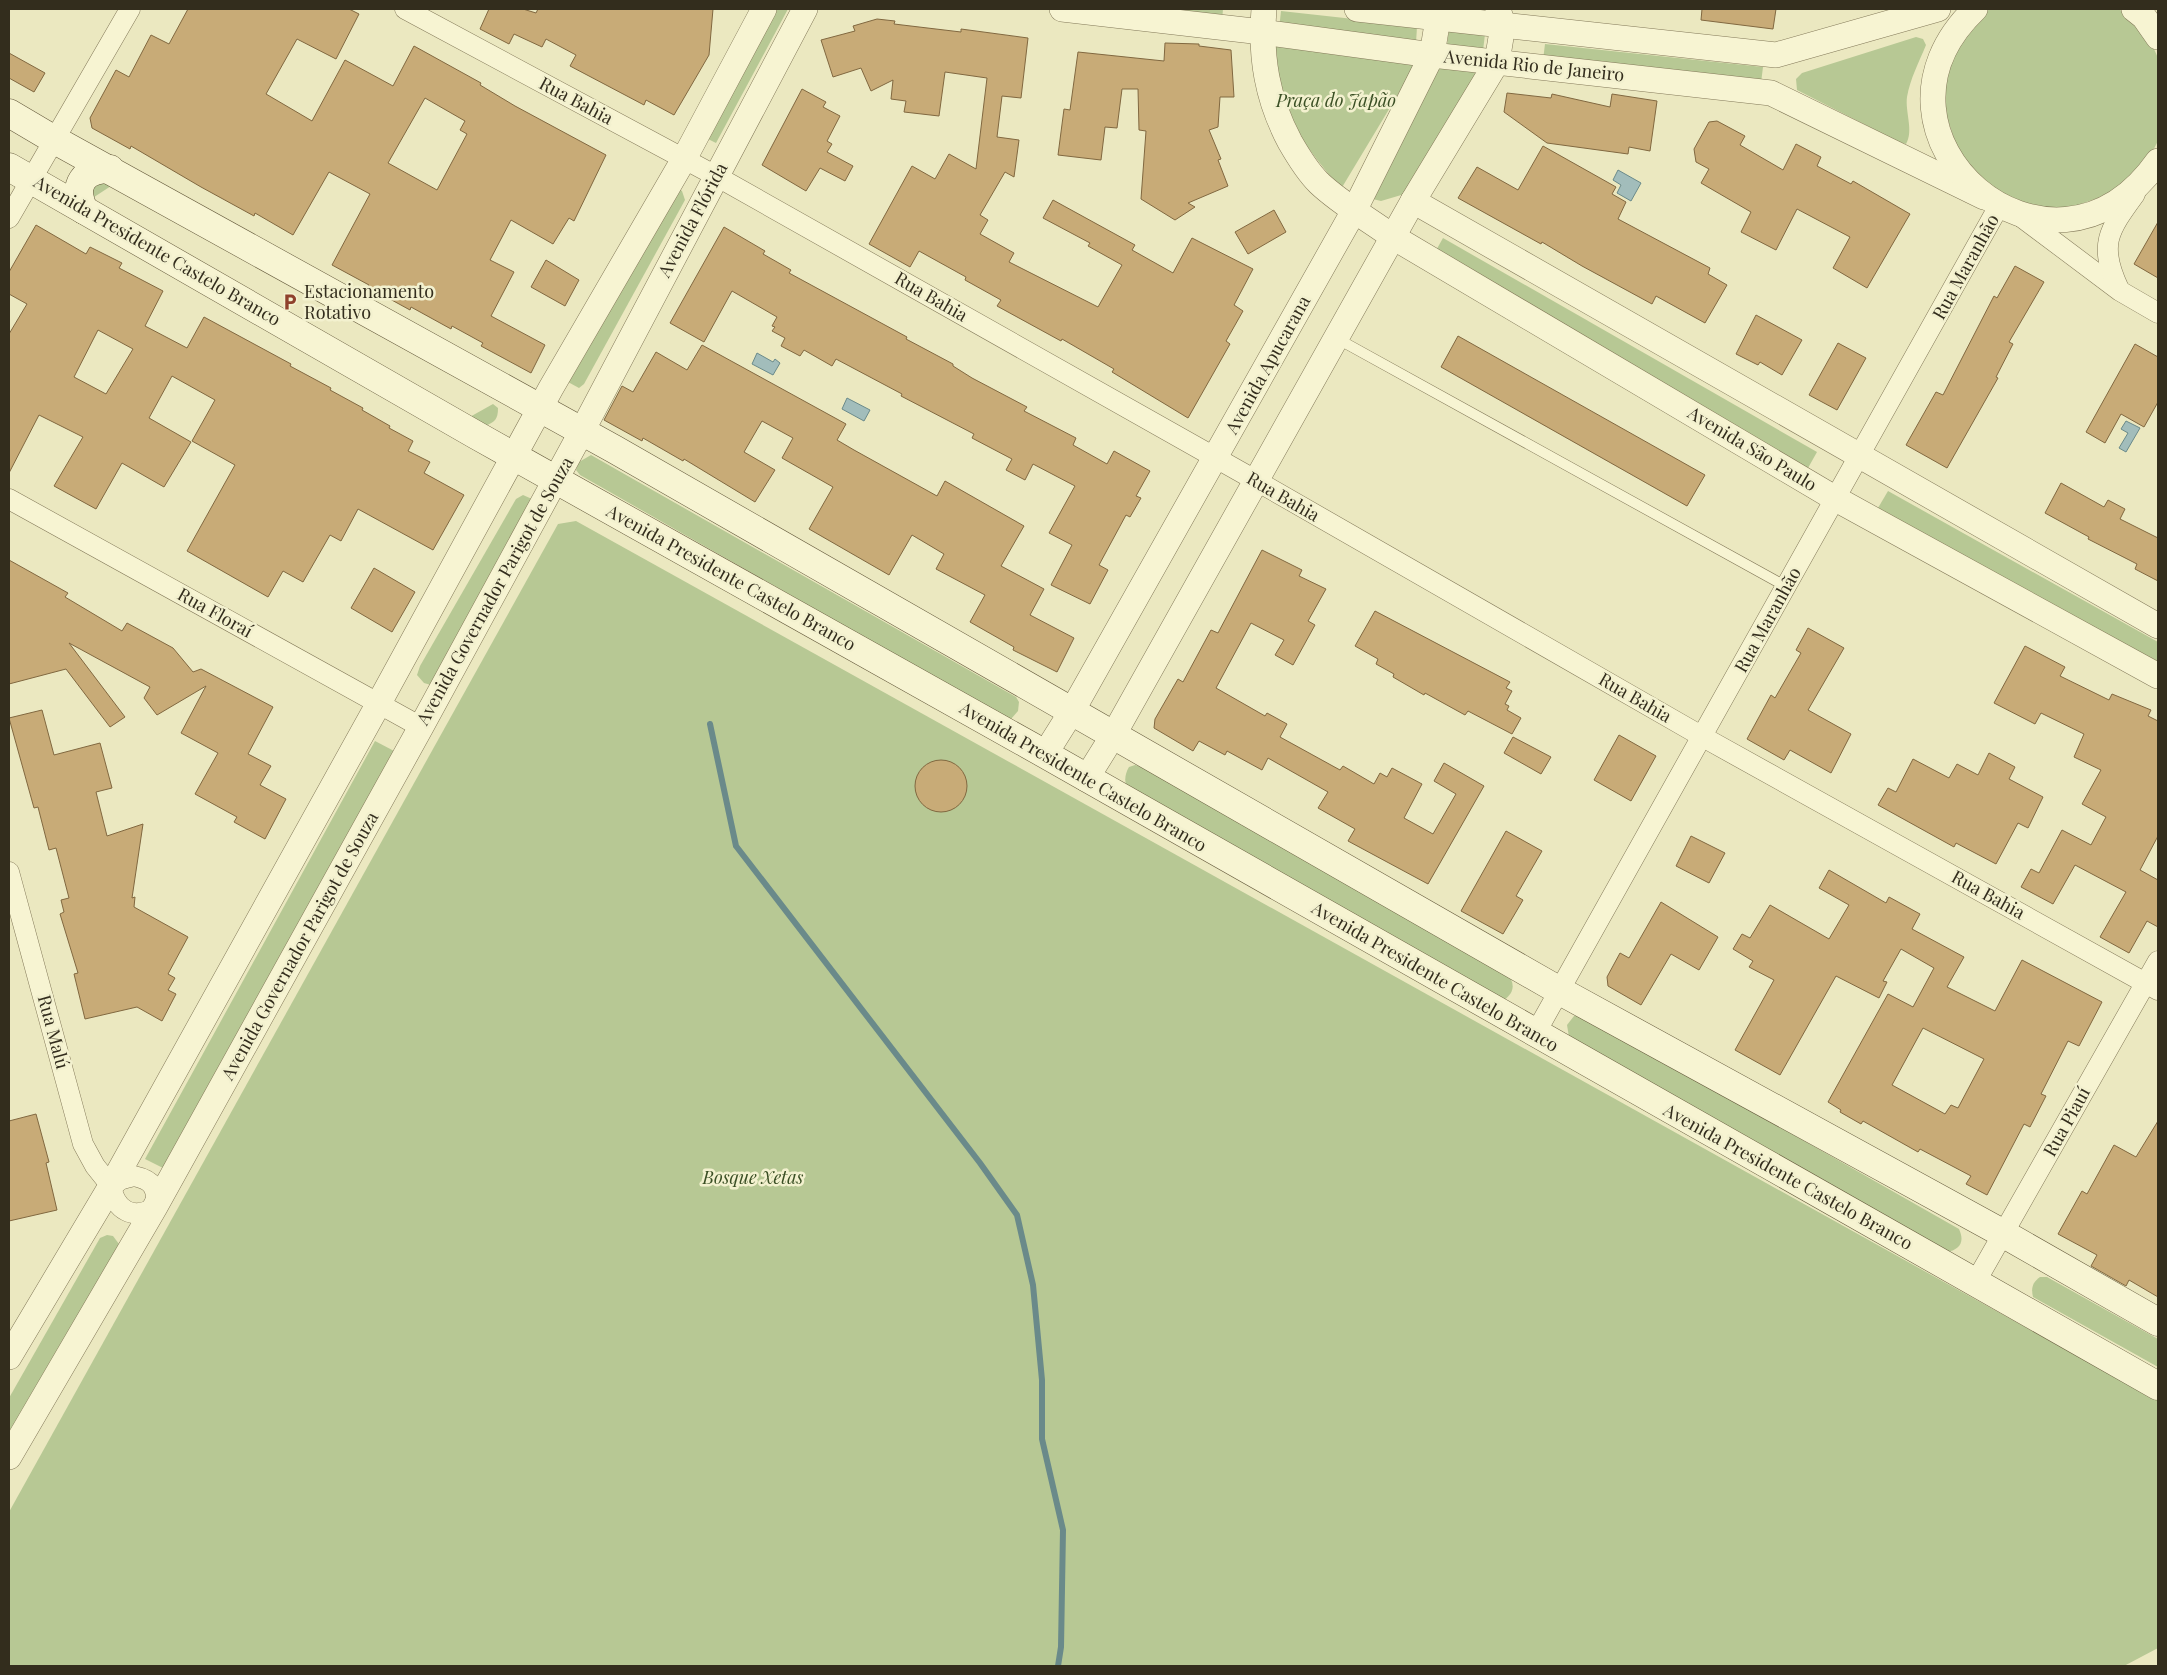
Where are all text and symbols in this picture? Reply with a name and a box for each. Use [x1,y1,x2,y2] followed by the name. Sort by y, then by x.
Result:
[1442,43,1626,86] street label: Avenida Rio de Janeiro
[535,71,618,130] street label: Rua Bahia
[1275,88,1396,112] park label: Praça do Japão
[651,158,732,282] street label: Avenida Flórida
[29,169,285,331] street label: Avenida Presidente Castelo Branco
[1926,209,2004,324] street label: Rua Maranhão
[891,266,972,327] street label: Rua Bahia
[304,279,434,324] place label: Estacionamento Rotativo
[1219,291,1315,439] street label: Avenida Apucarana
[280,292,300,312] parking icon: Estacionamento Rotativo
[1683,400,1822,496] street label: Avenida São Paulo
[410,452,578,730] street label: Avenida Governador Parigot de Souza
[1243,466,1324,527] street label: Rua Bahia
[602,498,860,656] street label: Avenida Presidente Castelo Branco
[1728,562,1806,677] street label: Rua Maranhão
[174,582,257,643] street label: Rua Floraí
[1595,667,1676,728] street label: Rua Bahia
[955,695,1211,857] street label: Avenida Presidente Castelo Branco
[215,807,383,1085] street label: Avenida Governador Parigot de Souza
[1948,864,2029,924] street label: Rua Bahia
[1307,895,1563,1057] street label: Avenida Presidente Castelo Branco
[33,992,75,1072] street label: Rua Malú
[2037,1083,2095,1161] street label: Rua Piauí
[1659,1097,1917,1255] street label: Avenida Presidente Castelo Branco
[702,1165,804,1189] park label: Bosque Xetas

